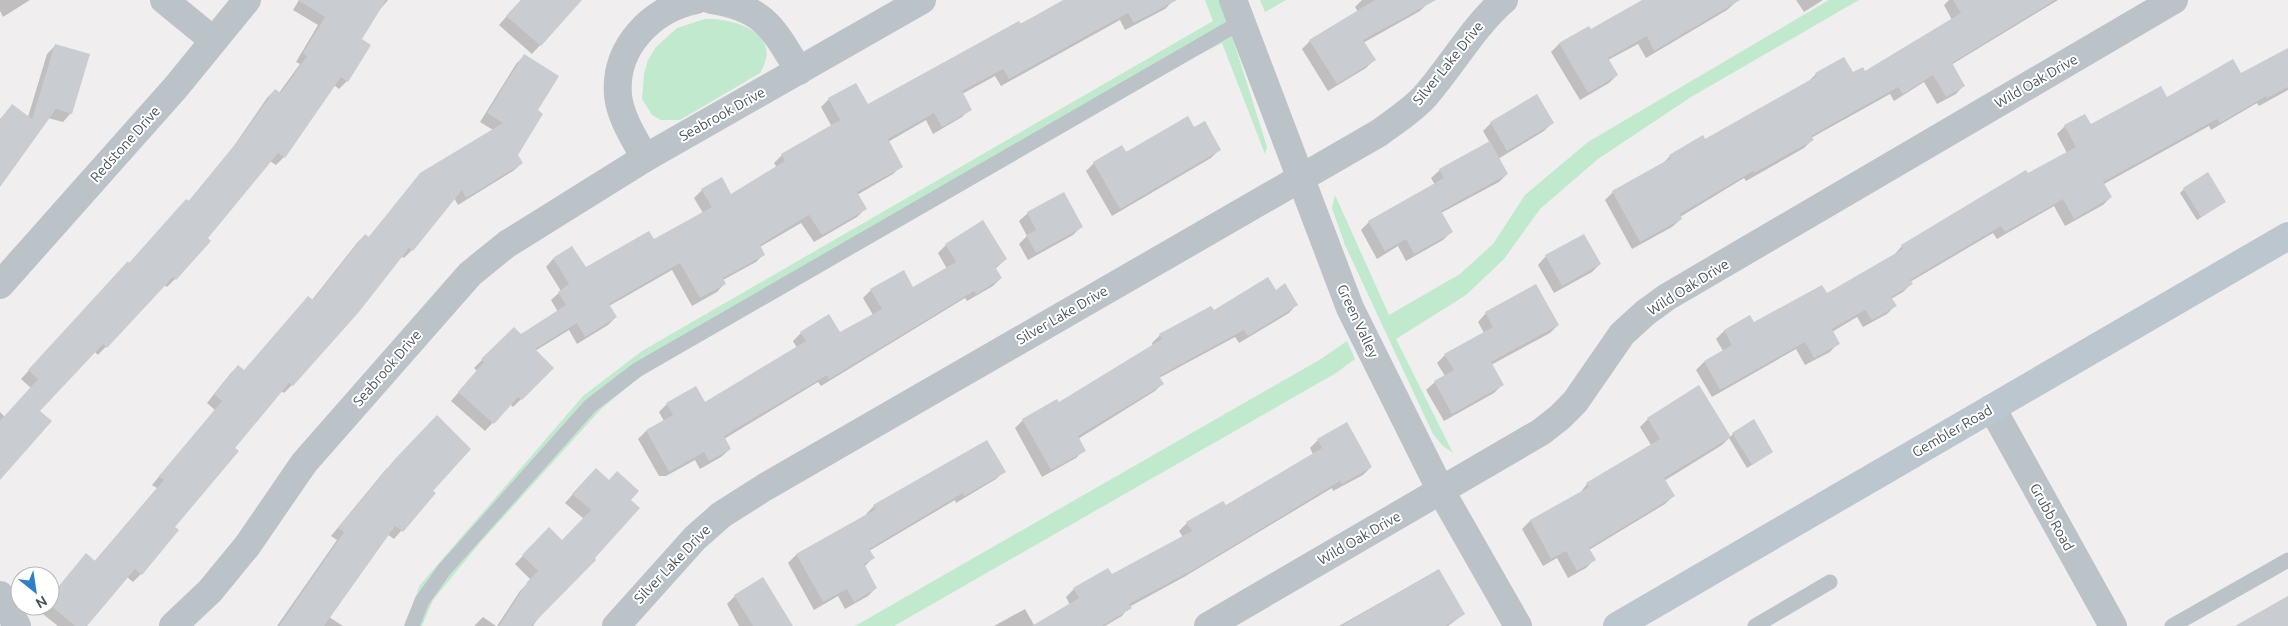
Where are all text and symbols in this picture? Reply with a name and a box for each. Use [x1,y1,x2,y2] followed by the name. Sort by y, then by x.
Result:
[1409,18,1487,108] street label: Silver Lake Drive
[1992,51,2080,111] street label: Wild Oak Drive
[676,84,768,144] street label: Seabrook Drive
[87,103,163,185] street label: Redstone Drive
[1644,256,1732,318] street label: Wild Oak Drive
[1014,282,1110,348] street label: Silver Lake Drive
[1334,282,1382,360] street label: Green Valley
[350,327,424,409] street label: Seabrook Drive
[1909,402,1995,460] street label: Gembler Road
[2027,481,2077,553] street label: Grubb Road
[1315,508,1403,568] street label: Wild Oak Drive
[631,522,713,606] street label: Silver Lake Drive
[10,566,60,616] north arrow
[33,593,50,612] text: N

